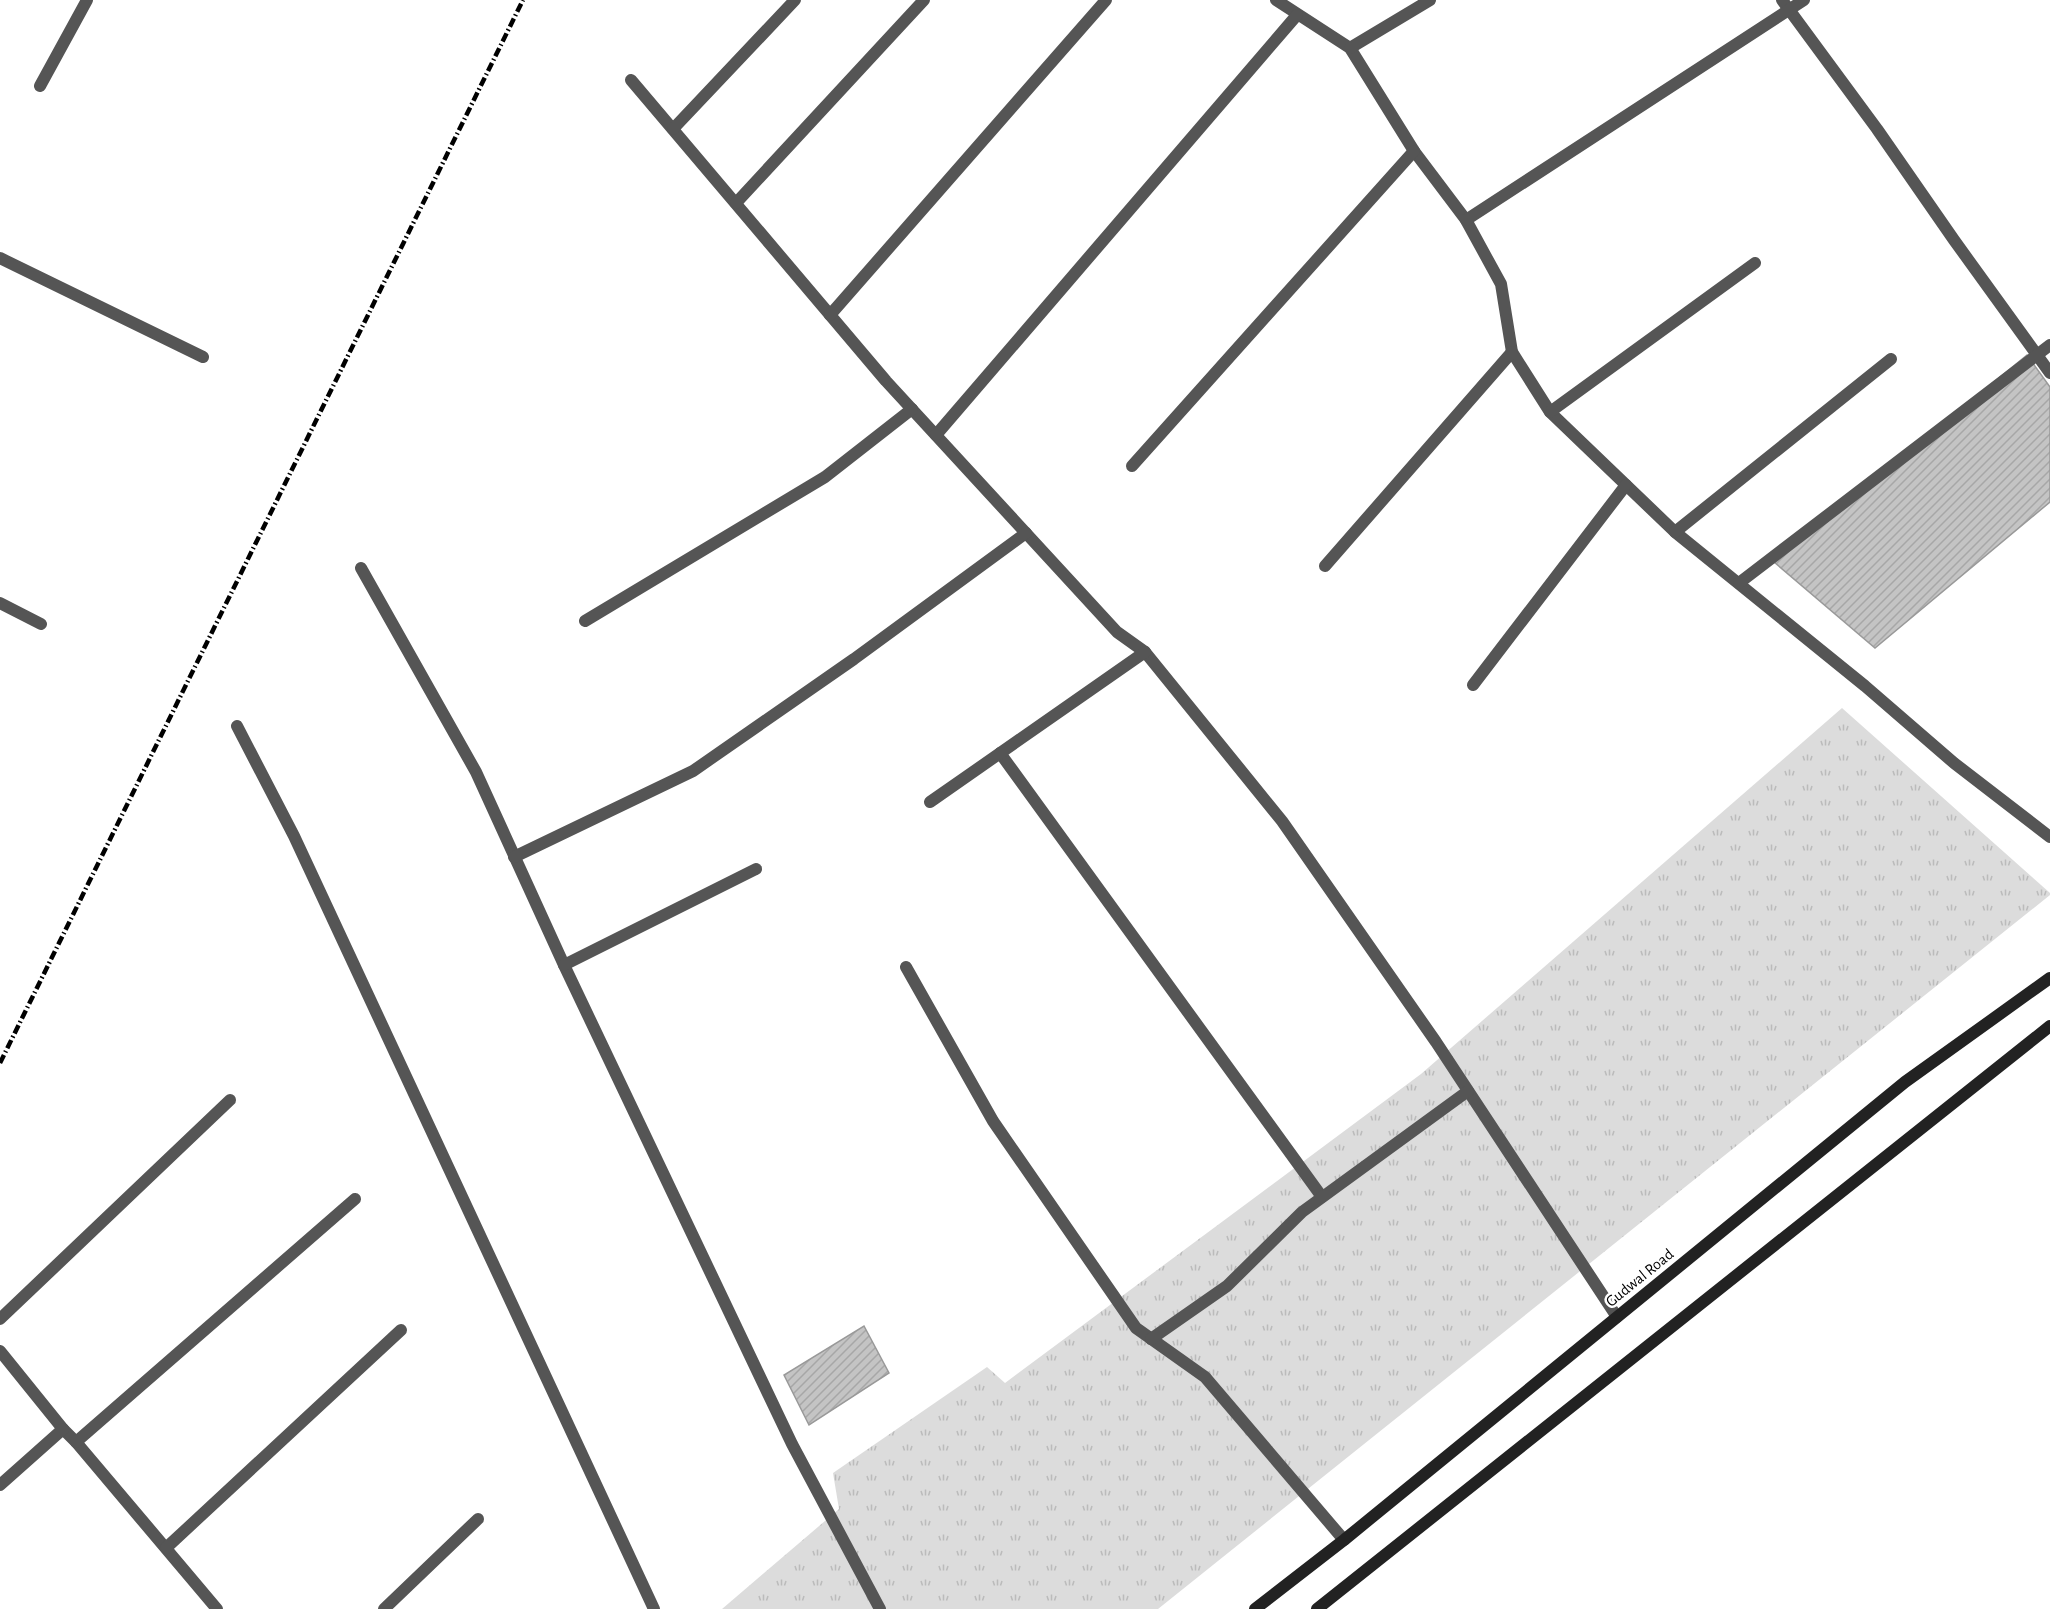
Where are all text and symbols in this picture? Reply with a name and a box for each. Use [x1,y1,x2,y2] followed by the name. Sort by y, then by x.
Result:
[1603,1246,1677,1310] street label: Gudwal Road

